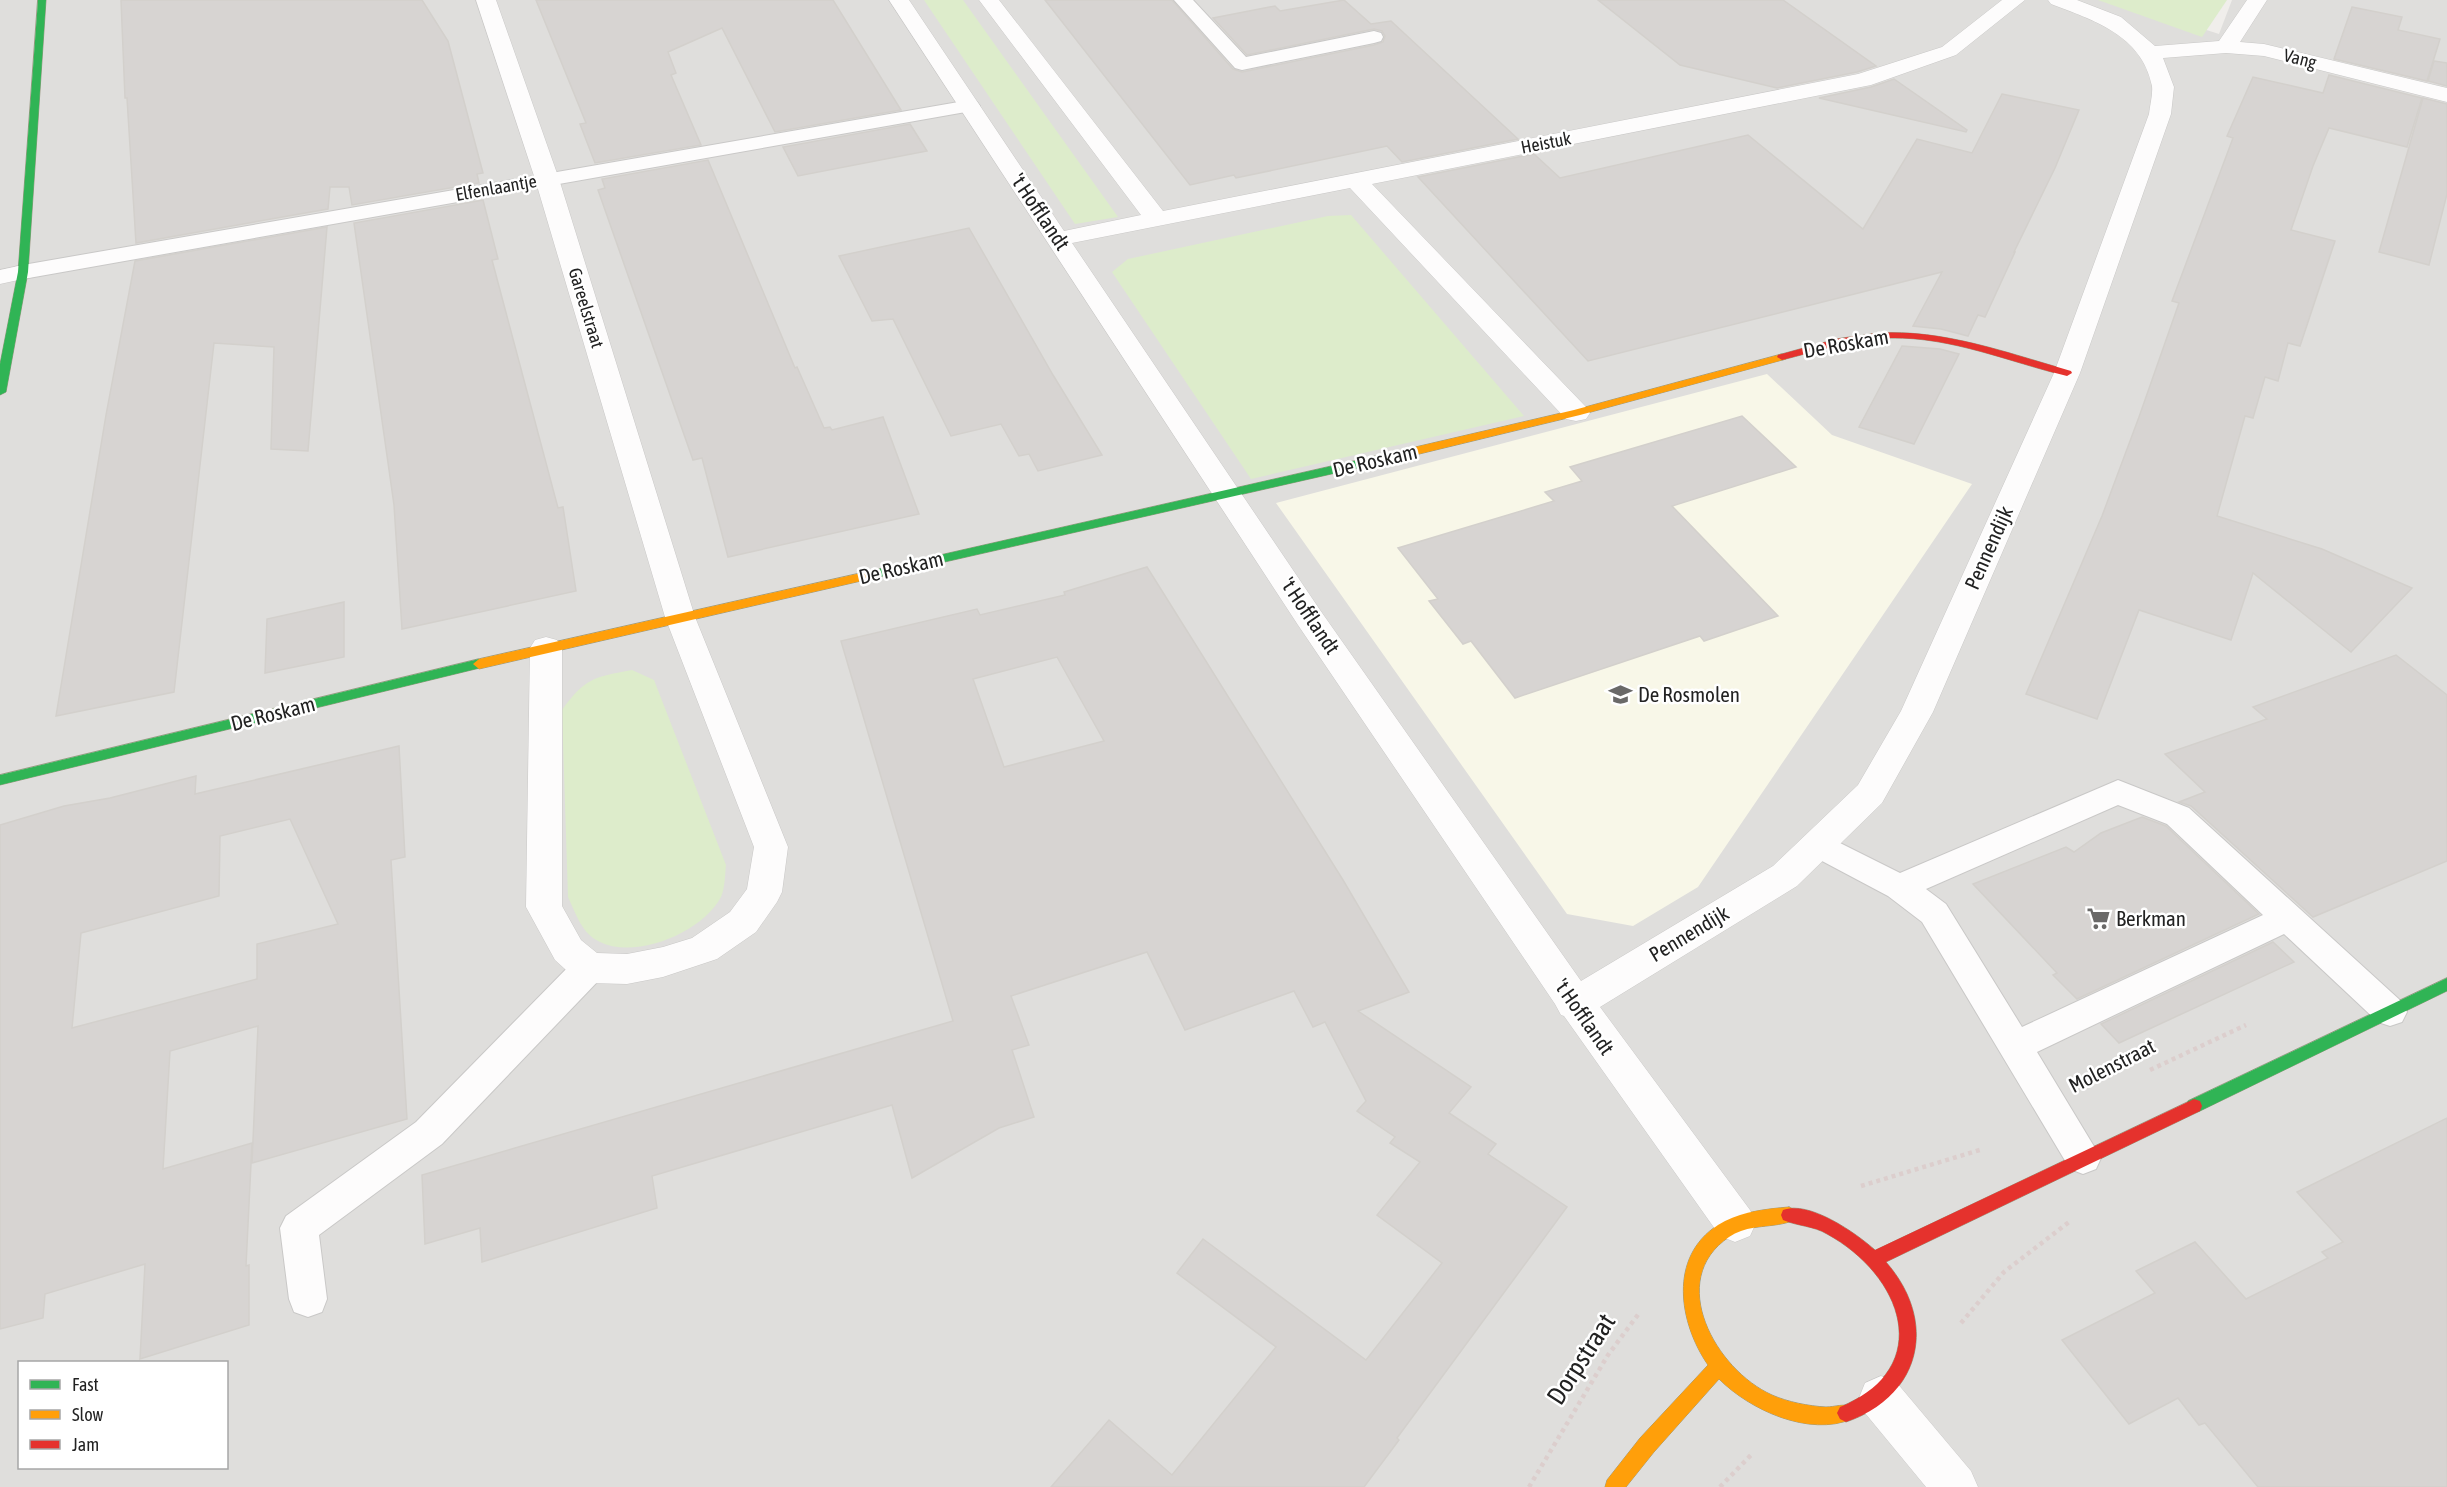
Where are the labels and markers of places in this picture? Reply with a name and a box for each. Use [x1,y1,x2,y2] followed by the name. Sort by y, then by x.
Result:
[1607,682,1633,708] school or university icon: De Rosmolen
[1638,682,1740,706] place label: De Rosmolen
[2085,906,2111,932] supermarket icon: Berkman
[2116,906,2186,930] place label: Berkman

